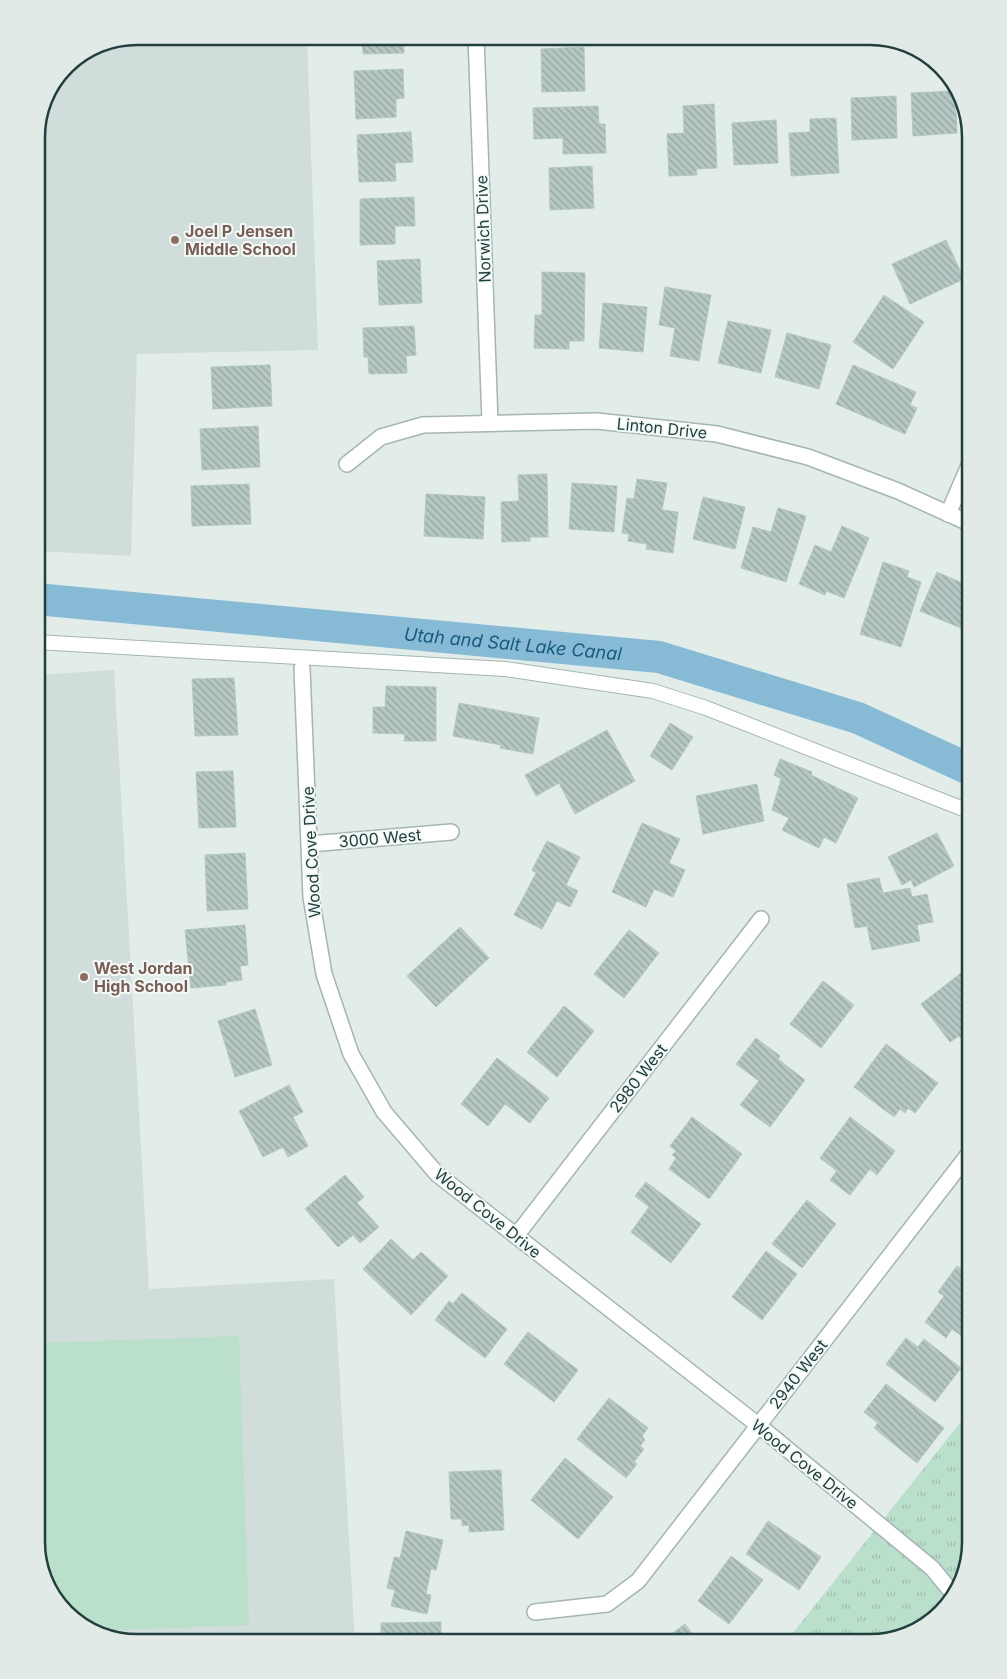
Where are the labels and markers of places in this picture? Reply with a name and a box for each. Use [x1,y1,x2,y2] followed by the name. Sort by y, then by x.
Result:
[185,221,296,259] place label: Joel P Jensen Middle School
[169,234,181,246] marker: Joel P Jensen Middle School
[94,958,193,996] place label: West Jordan High School
[78,971,90,983] marker: West Jordan High School

